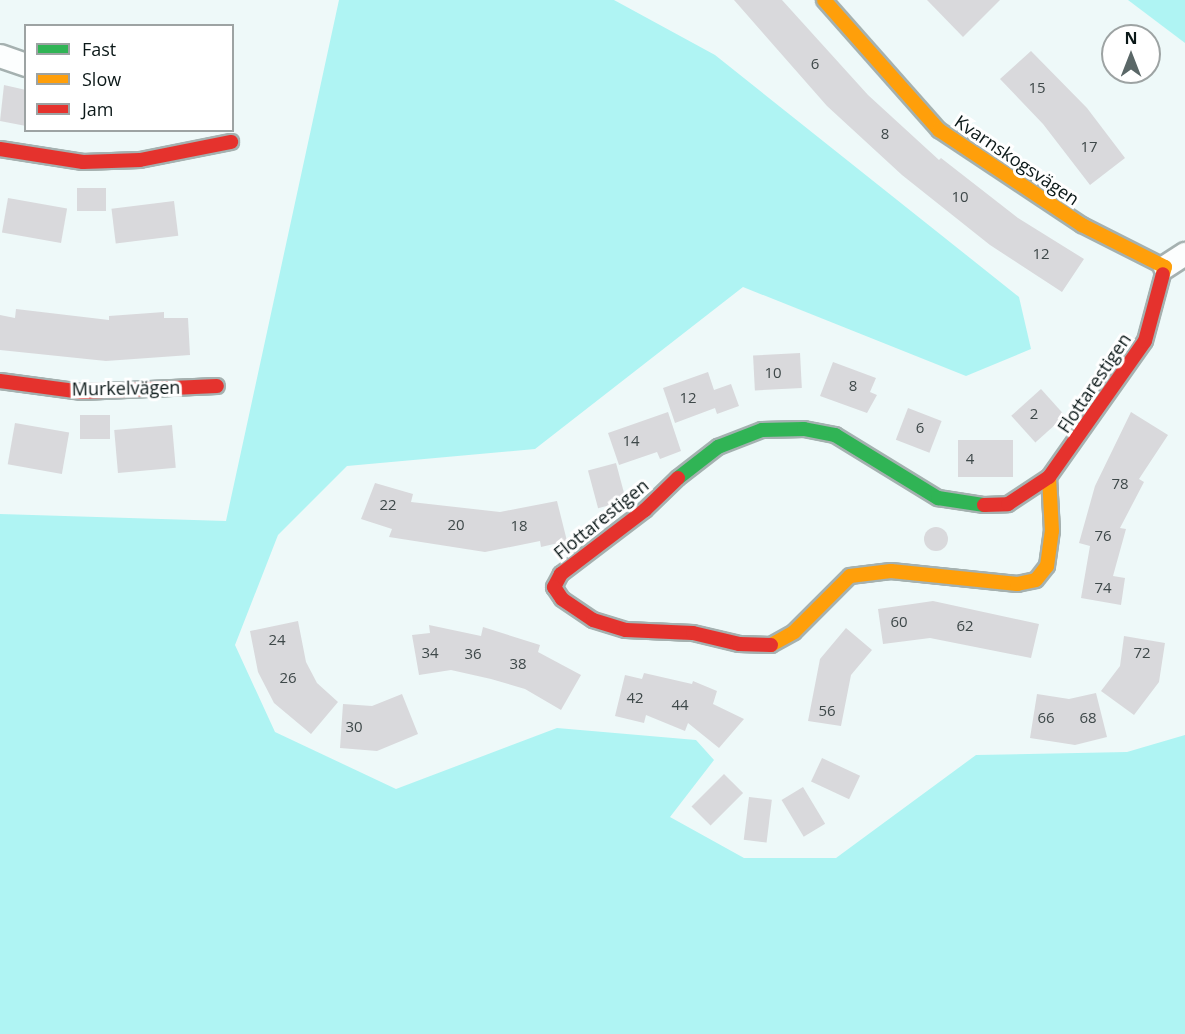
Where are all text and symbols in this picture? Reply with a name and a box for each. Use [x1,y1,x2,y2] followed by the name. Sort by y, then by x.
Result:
[24,24,234,132] legend
[1101,24,1161,84] north arrow
[1124,27,1138,49] text: N
[82,37,116,61] text: Fast
[811,55,819,73] house number: 6
[82,67,121,91] text: Slow
[1028,79,1046,97] house number: 15
[82,97,114,121] text: Jam
[951,110,1083,210] street label: Kvarnskogsvägen
[881,125,889,143] house number: 8
[1080,138,1098,156] house number: 17
[951,188,969,206] house number: 10
[1032,245,1050,263] house number: 12
[1053,329,1135,437] street label: Flottarestigen
[764,364,782,382] house number: 10
[72,376,180,400] street label: Murkelvägen
[849,377,857,395] house number: 8
[679,389,697,407] house number: 12
[1030,405,1038,423] house number: 2
[916,419,924,437] house number: 6
[622,432,640,450] house number: 14
[966,450,974,468] house number: 4
[549,474,653,564] street label: Flottarestigen
[1111,475,1129,493] house number: 78
[379,496,397,514] house number: 22
[447,516,465,534] house number: 20
[510,517,528,535] house number: 18
[1094,527,1112,545] house number: 76
[1094,579,1112,597] house number: 74
[890,613,908,631] house number: 60
[956,617,974,635] house number: 62
[268,631,286,649] house number: 24
[421,644,439,662] house number: 34
[1133,644,1151,662] house number: 72
[464,645,482,663] house number: 36
[509,655,527,673] house number: 38
[279,669,297,687] house number: 26
[626,689,644,707] house number: 42
[671,696,689,714] house number: 44
[818,702,836,720] house number: 56
[1037,709,1055,727] house number: 66
[1079,709,1097,727] house number: 68
[345,718,363,736] house number: 30

